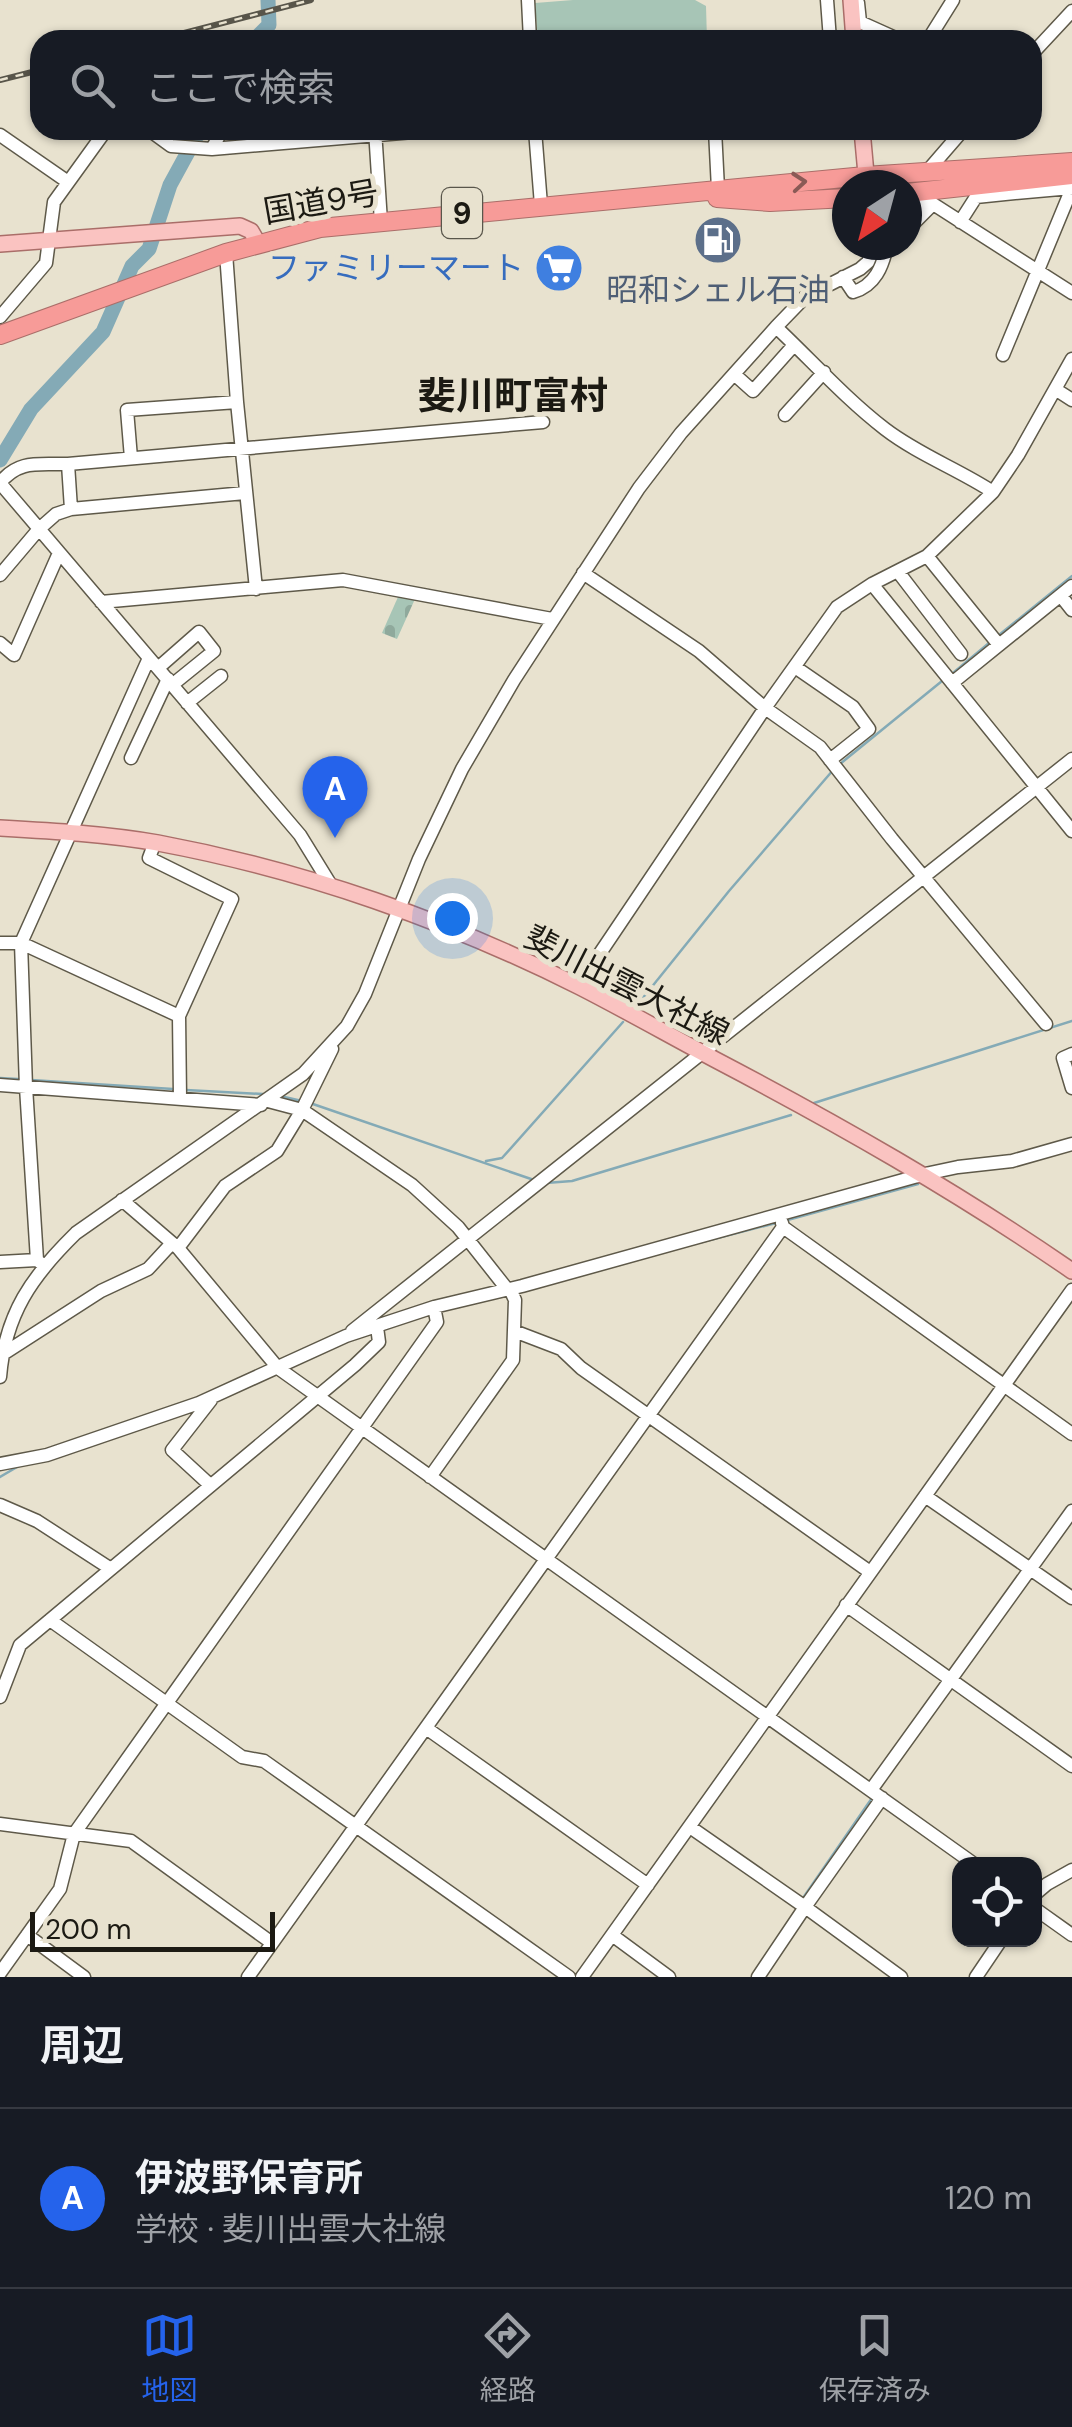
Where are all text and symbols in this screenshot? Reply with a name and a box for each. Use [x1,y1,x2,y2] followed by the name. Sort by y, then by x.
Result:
[30,30,1042,140] search box
[65,58,120,113] icon: search
[145,63,335,113] text: ここで検索
[832,170,922,260] north arrow
[260,171,382,233] street label: 国道9号
[792,172,808,194] one-way arrow
[442,188,482,238] road number: 9
[692,214,744,266] fuel station icon: 昭和シェル石油
[533,242,585,294] supermarket icon: ファミリーマート
[268,247,524,289] place label: ファミリーマート
[606,269,830,311] place label: 昭和シェル石油
[418,371,608,421] district label: 斐川町富村
[302,756,368,838] pin: A
[427,893,478,944] your location
[518,915,736,1055] street label: 斐川出雲大社線
[952,1857,1042,1947] map controls
[952,1857,1042,1947] button: locate
[30,1907,275,1952] scale bar
[45,1911,132,1948] text: 200 m
[40,2018,124,2073] text: 周辺
[135,2153,363,2203] text: 伊波野保育所
[61,2177,84,2219] text: A
[945,2177,1032,2219] text: 120 m
[135,2208,446,2250] text: 学校 · 斐川出雲大社線
[141,2308,197,2409] tab: 地図
[480,2308,536,2409] tab: 経路
[819,2308,931,2409] tab: 保存済み

